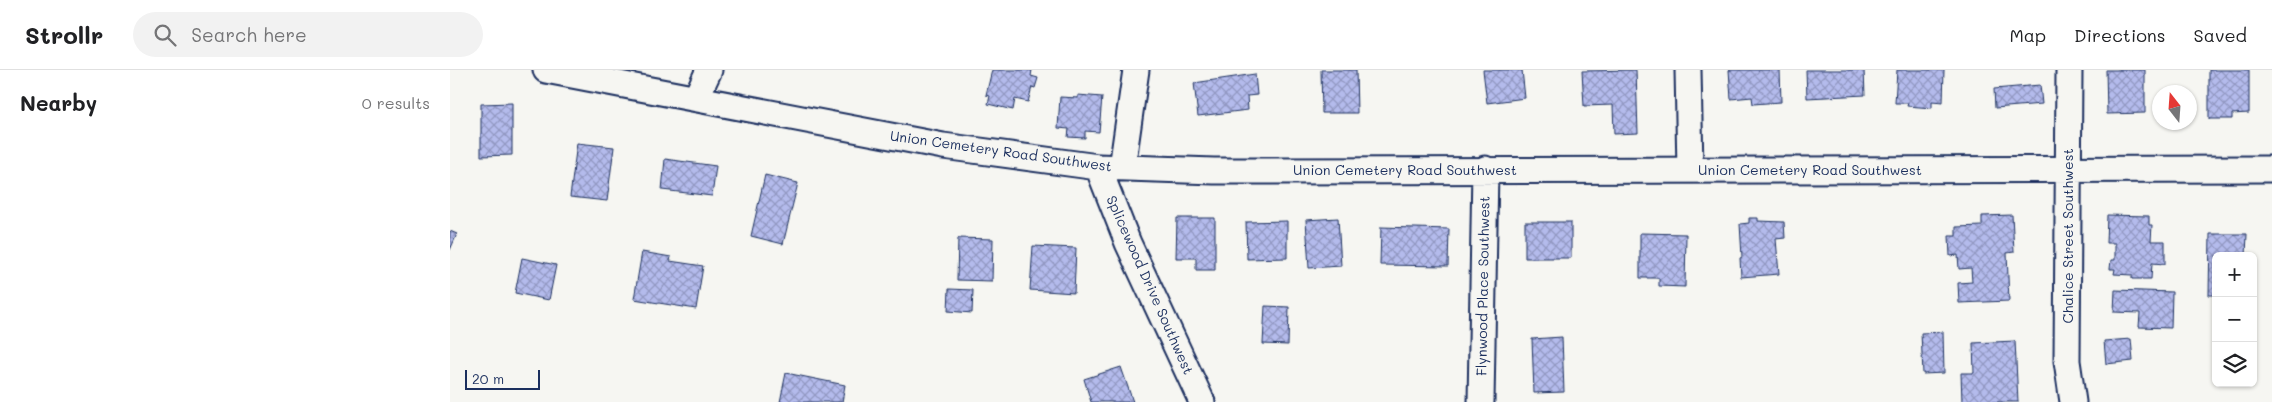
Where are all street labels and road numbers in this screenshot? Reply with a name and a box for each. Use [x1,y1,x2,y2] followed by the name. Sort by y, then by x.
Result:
[889,126,1113,175] street label: Union Cemetery Road Southwest
[2058,148,2077,324] street label: Chalice Street Southwest
[1293,160,1517,179] street label: Union Cemetery Road Southwest
[1698,160,1922,179] street label: Union Cemetery Road Southwest
[1102,192,1199,377] street label: Splicewood Drive Southwest
[1471,196,1494,376] street label: Flynwood Place Southwest

